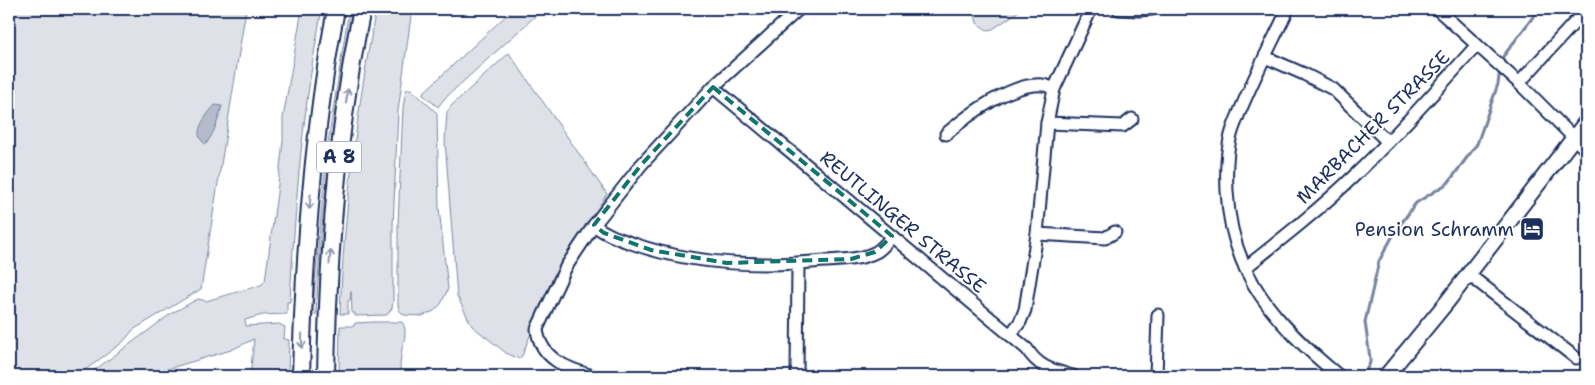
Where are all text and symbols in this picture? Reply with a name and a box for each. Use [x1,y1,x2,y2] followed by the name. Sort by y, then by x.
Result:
[1291,45,1455,209] street label: MARBACHER STRASSE
[343,88,353,104] one-way arrow
[316,142,362,172] road number: A 8
[815,145,991,299] street label: REUTLINGER STRASSE
[305,194,315,210] one-way arrow
[1519,216,1545,242] hotel icon: Pension Schramm
[1355,217,1514,242] place label: Pension Schramm
[325,250,335,266] one-way arrow
[297,332,307,348] one-way arrow

